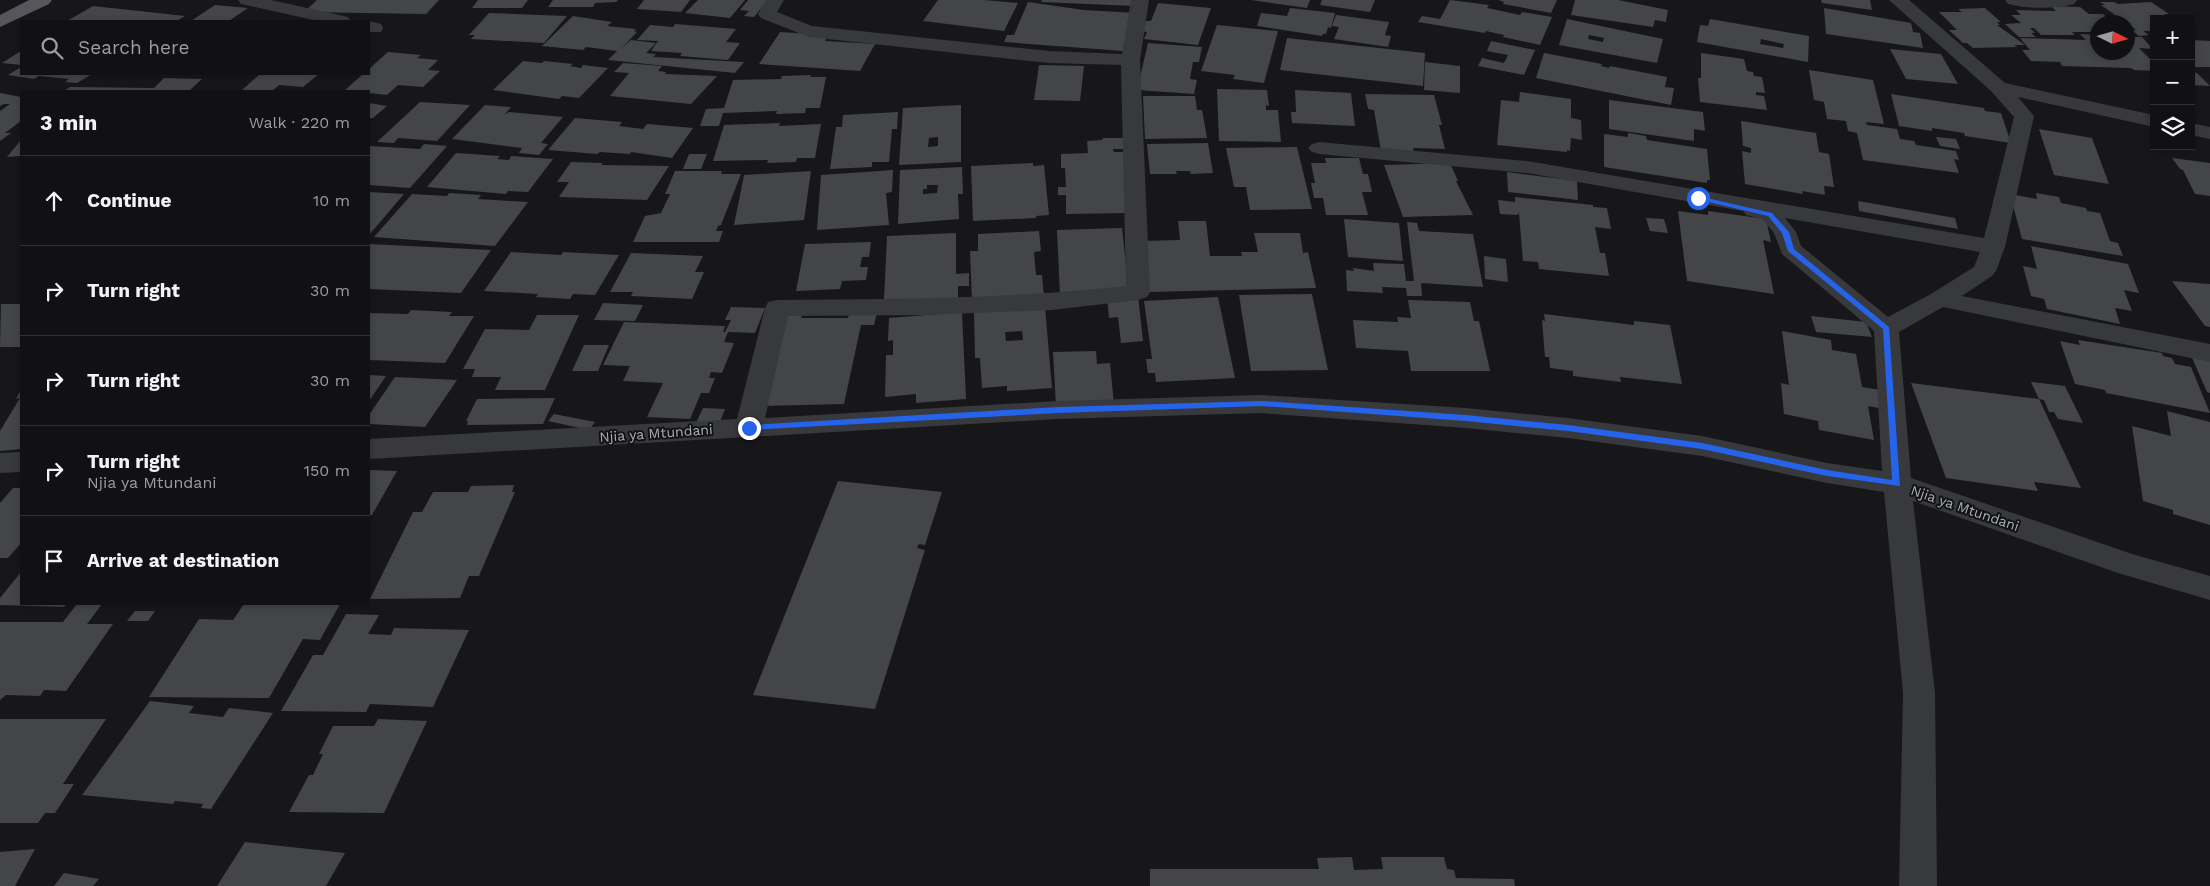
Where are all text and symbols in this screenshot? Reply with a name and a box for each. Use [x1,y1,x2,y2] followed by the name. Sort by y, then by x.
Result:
[2090,15,2135,60] north arrow
[2150,15,2195,150] map controls
[2150,15,2195,60] button: +
[20,20,370,75] search box
[38,34,66,62] icon: search
[78,36,189,59] text: Search here
[2150,60,2195,105] button: −
[2150,105,2195,150] button: layers
[40,110,97,135] text: 3 min
[249,113,350,132] text: Walk · 220 m
[40,187,68,215] icon: ahead
[1687,187,1710,210] route start
[87,189,171,212] text: Continue
[313,191,350,210] text: 10 m
[40,277,68,305] icon: right
[87,279,180,302] text: Turn right
[310,281,350,300] text: 30 m
[40,367,68,395] icon: right
[87,369,180,392] text: Turn right
[310,371,350,390] text: 30 m
[738,417,761,440] route end
[599,421,713,445] street label: Njia ya Mtundani
[87,450,180,473] text: Turn right
[40,457,68,485] icon: right
[304,461,350,480] text: 150 m
[87,473,217,492] text: Njia ya Mtundani
[1909,482,2021,534] street label: Njia ya Mtundani
[40,547,68,575] icon: arrive
[87,549,279,572] text: Arrive at destination

